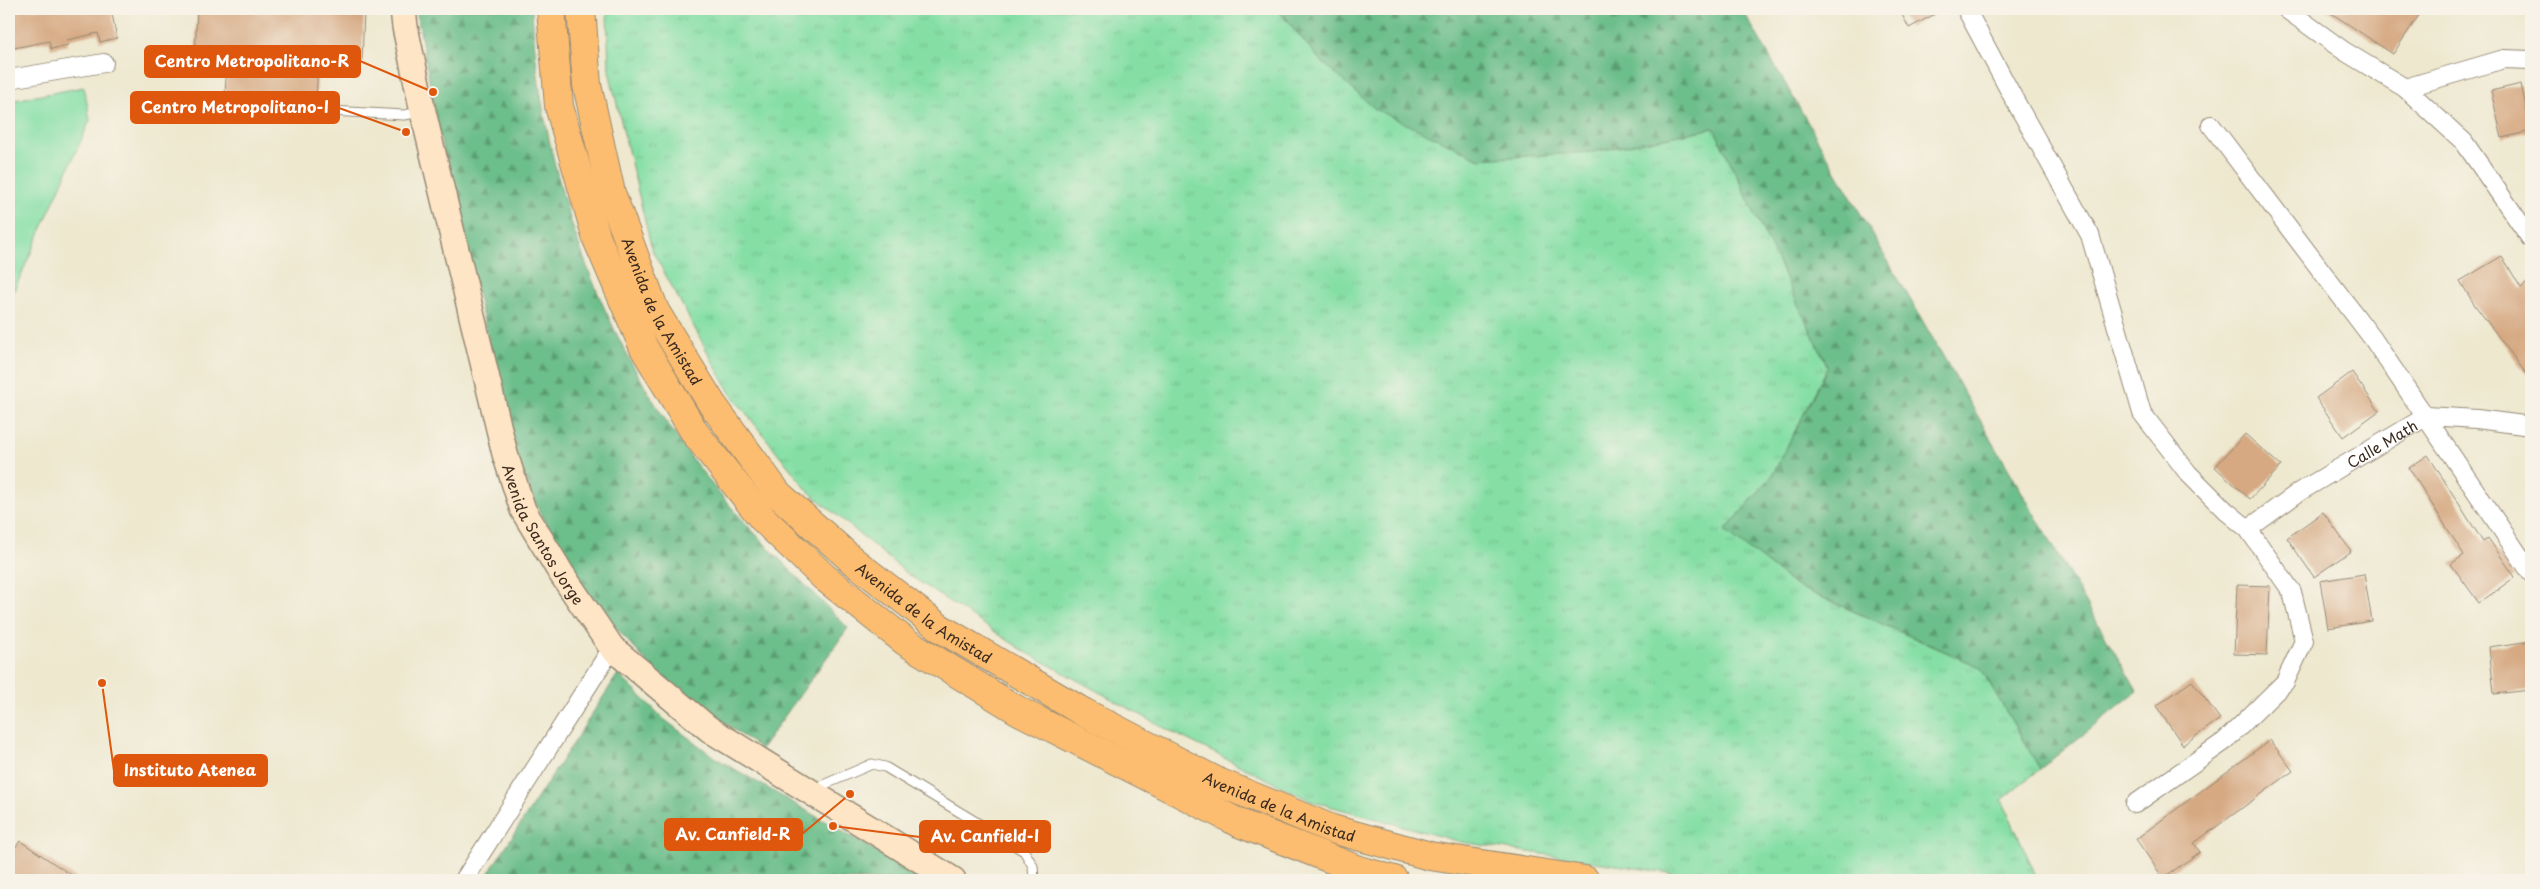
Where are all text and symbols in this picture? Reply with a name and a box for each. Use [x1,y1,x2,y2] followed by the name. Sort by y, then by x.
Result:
[145,46,360,77] callout: Centro Metropolitano-R
[155,48,349,72] text: Centro Metropolitano-R
[131,92,339,123] callout: Centro Metropolitano-I
[141,94,329,118] text: Centro Metropolitano-I
[617,234,709,389] street label: Avenida de la Amistad
[2342,413,2421,473] street label: Calle Math
[497,461,590,609] street label: Avenida Santos Jorge
[851,556,997,668] street label: Avenida de la Amistad
[114,755,267,786] callout: Instituto Atenea
[124,757,256,781] text: Instituto Atenea
[1199,765,1358,847] street label: Avenida de la Amistad
[665,819,802,850] callout: Av. Canfield-R
[676,821,791,845] text: Av. Canfield-R
[920,821,1050,852] callout: Av. Canfield-I
[931,823,1039,847] text: Av. Canfield-I

